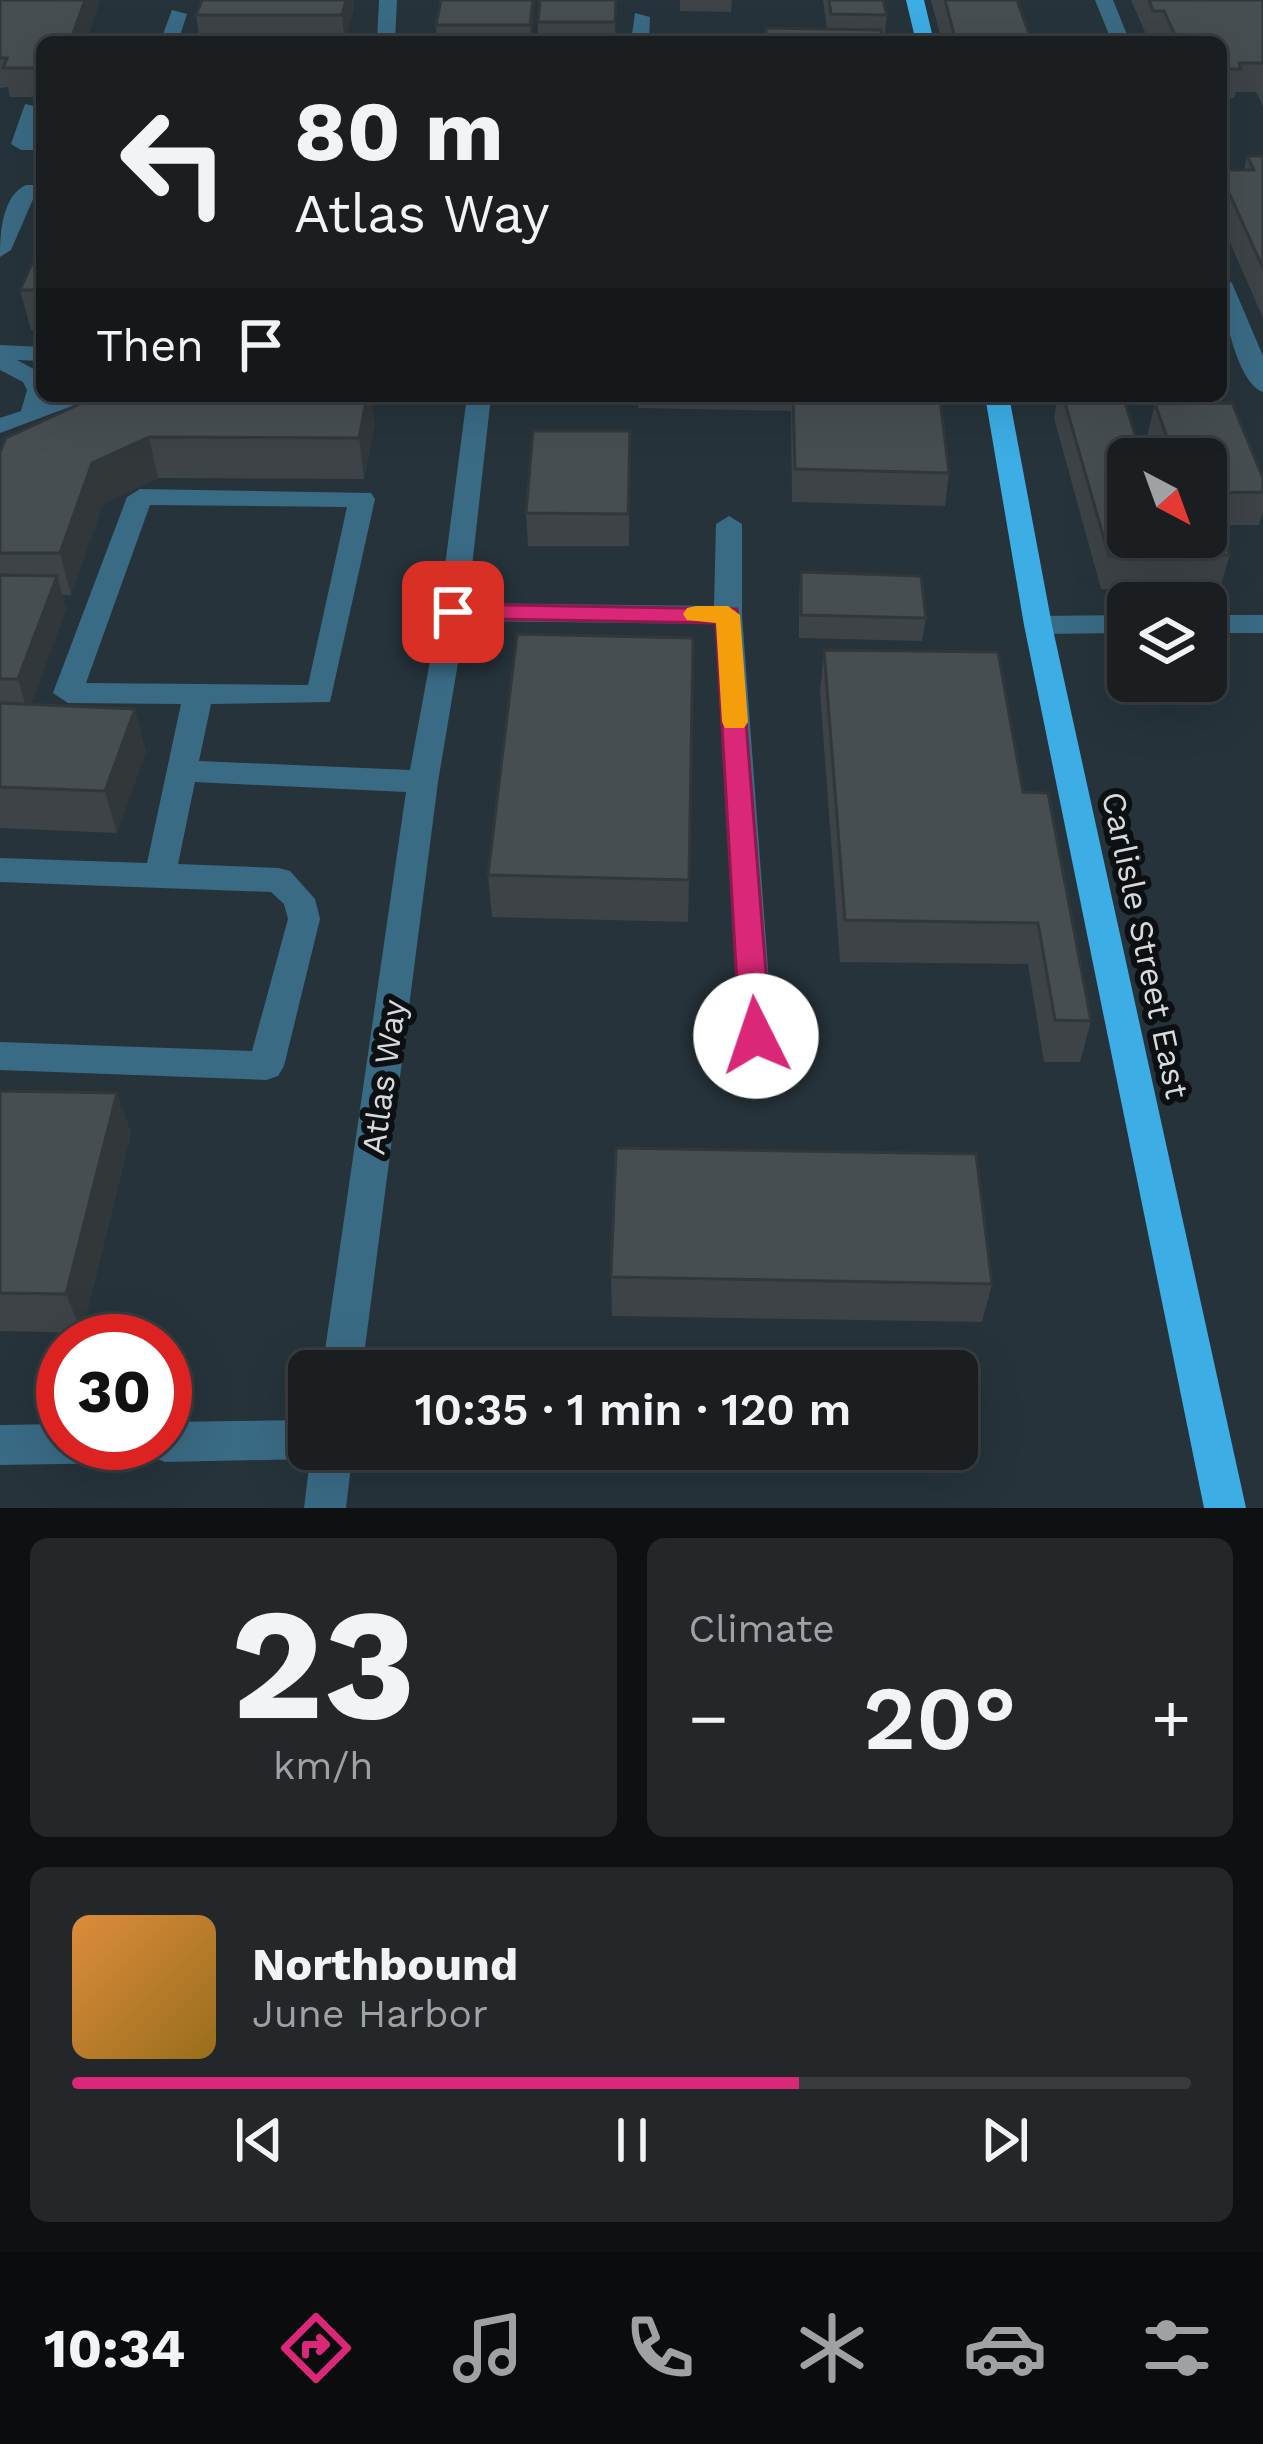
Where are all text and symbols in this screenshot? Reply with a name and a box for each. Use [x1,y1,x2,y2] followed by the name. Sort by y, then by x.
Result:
[294,82,504,180] text: 80 m
[96,84,252,240] icon: left
[294,182,550,245] text: Atlas Way
[228,312,294,378] icon: arrive
[96,319,204,372] text: Then
[1107,438,1227,558] north arrow
[1107,438,1227,702] map controls
[402,561,504,663] pin
[420,579,486,645] icon: arrive
[1107,582,1227,702] button: layers
[1094,788,1197,1102] street label: Carlisle Street East
[693,973,819,1099] position arrow
[353,997,414,1157] street label: Atlas Way
[36,1314,192,1470] speed limit sign: 30
[415,1383,851,1436] text: 10:35 · 1 min · 120 m
[231,1573,416,1756] text: 23
[689,1606,835,1651] text: Climate
[863,1665,1017,1771] text: 20°
[689,1680,728,1757] text: −
[1151,1680,1191,1757] text: +
[273,1743,373,1788] text: km/h
[252,1938,518,1991] text: Northbound
[252,1991,488,2036] text: June Harbor
[226,2107,292,2173] icon: previous
[599,2107,665,2173] icon: pause
[972,2107,1038,2173] icon: next
[274,2306,358,2390] icon: directions
[446,2306,530,2390] icon: music
[618,2306,702,2390] icon: phone
[790,2306,874,2390] icon: climate
[963,2306,1047,2390] icon: car
[1135,2306,1219,2390] icon: filters
[44,2317,185,2380] text: 10:34

